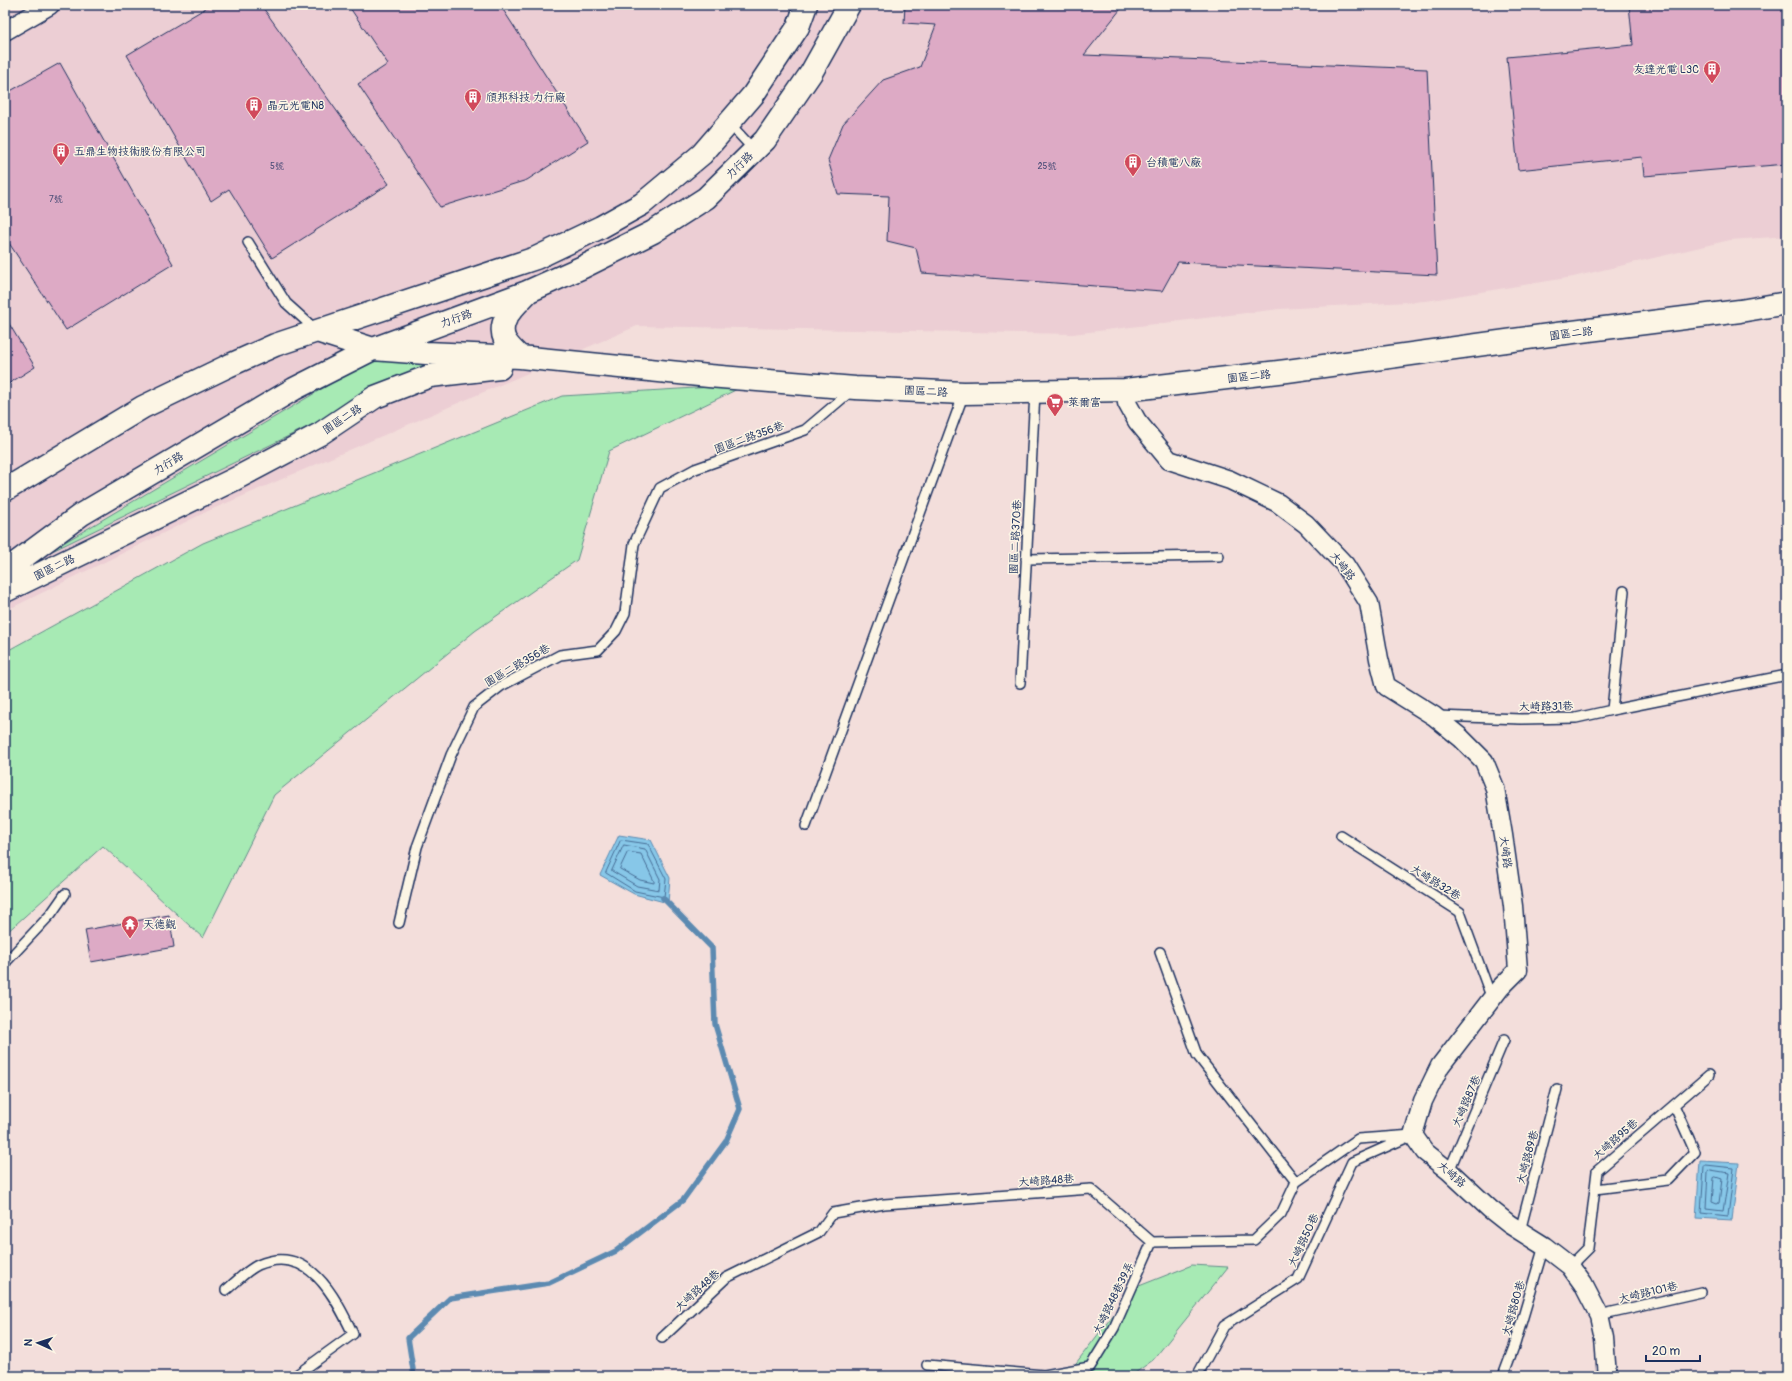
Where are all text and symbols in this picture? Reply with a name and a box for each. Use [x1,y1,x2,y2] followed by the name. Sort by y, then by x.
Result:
[1702,59,1722,84] building icon: 友達光電 L3C
[1633,63,1699,76] place label: 友達光電 L3C
[463,87,483,112] building icon: 頎邦科技 力行廠
[486,91,565,104] place label: 頎邦科技 力行廠
[244,95,264,120] building icon: 晶元光電N8
[267,99,324,112] place label: 晶元光電N8
[51,141,71,166] building icon: 五鼎生物技術股份有限公司
[74,145,206,158] place label: 五鼎生物技術股份有限公司
[723,149,756,181] street label: 力行路
[1123,152,1143,177] building icon: 台積電八廠
[1146,156,1201,169] place label: 台積電八廠
[270,161,284,172] house number: 5號
[1038,161,1056,172] house number: 25號
[49,194,63,205] house number: 7號
[438,307,474,330] street label: 力行路
[1548,324,1594,343] street label: 園區二路
[1226,368,1272,385] street label: 園區二路
[904,384,948,399] street label: 園區二路
[1045,392,1065,417] supermarket icon: 萊爾富
[1068,396,1101,409] place label: 萊爾富
[320,402,364,437] street label: 園區二路
[712,419,786,456] street label: 園區二路356巷
[151,449,186,477] street label: 力行路
[1007,499,1024,575] street label: 園區二路370巷
[1327,549,1358,583] street label: 大崎路
[32,552,77,583] street label: 園區二路
[482,641,552,689] street label: 園區二路356巷
[1519,700,1573,713] street label: 大崎路31巷
[1497,835,1514,869] street label: 大崎路
[1408,862,1463,903] street label: 大崎路32巷
[120,914,140,939] temple icon: 天德觀
[143,918,176,931] place label: 天德觀
[1450,1073,1483,1129] street label: 大崎路87巷
[1590,1116,1641,1163] street label: 大崎路95巷
[1514,1129,1541,1185] street label: 大崎路89巷
[1435,1159,1468,1190] street label: 大崎路
[1018,1172,1074,1189] street label: 大崎路48巷
[1285,1211,1321,1269] street label: 大崎路50巷
[1090,1260,1137,1336] street label: 大崎路48巷39弄
[672,1267,722,1314] street label: 大崎路48巷
[1499,1279,1528,1337] street label: 大崎路80巷
[1617,1279,1679,1306] street label: 大崎路101巷
[18,1323,58,1363] north arrow
[1646,1337,1700,1363] scale bar
[22,1338,35,1347] text: N
[1652,1344,1681,1359] text: 20 m

